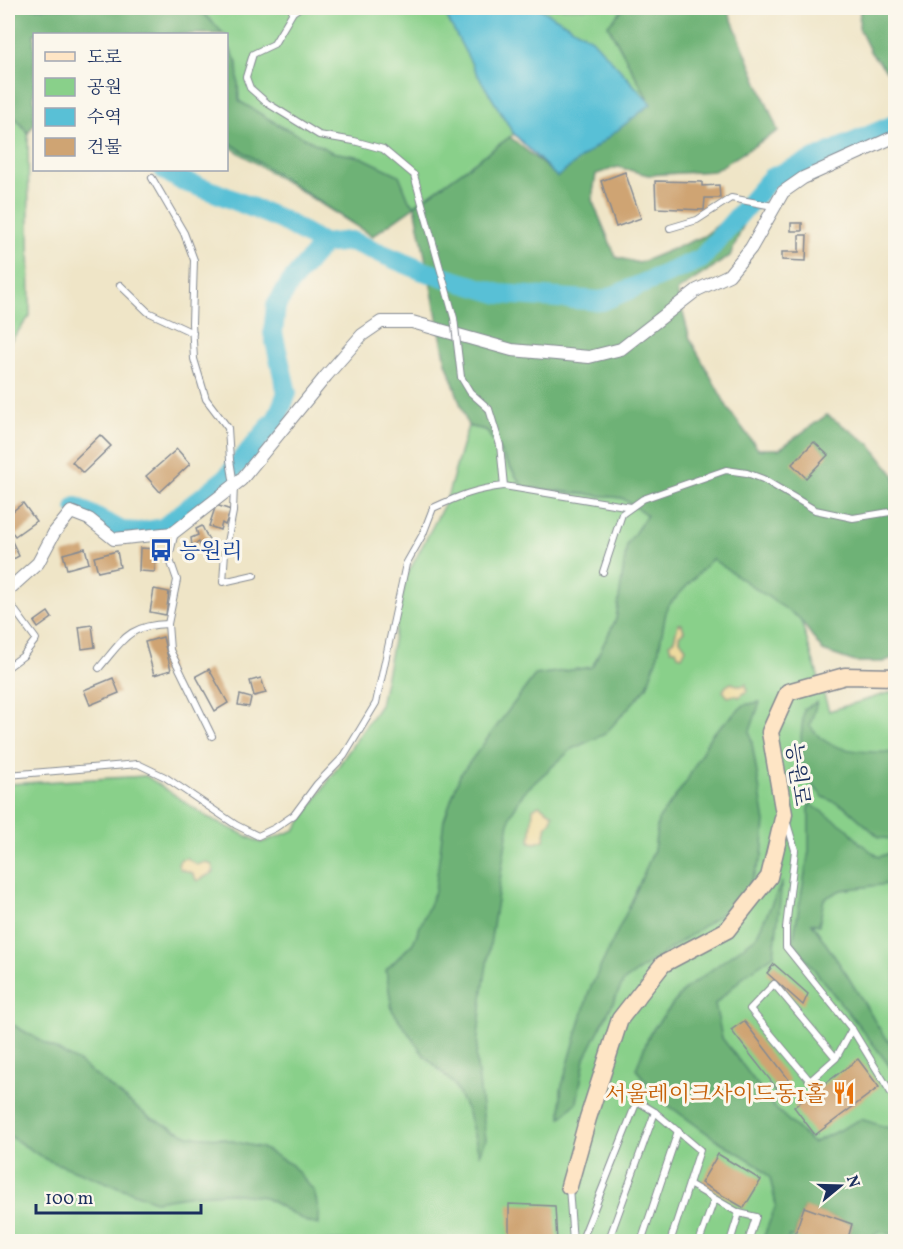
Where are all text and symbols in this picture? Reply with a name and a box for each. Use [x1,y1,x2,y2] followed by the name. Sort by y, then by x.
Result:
[33,33,228,171] legend
[87,46,122,71] text: 도로
[87,76,122,101] text: 공원
[87,106,122,131] text: 수역
[87,136,122,161] text: 건물
[148,537,174,563] bus stop icon: 능원리
[179,537,243,568] place label: 능원리
[777,741,816,808] street label: 능원로
[605,1080,826,1111] place label: 서울레이크사이드동1홀
[831,1080,857,1106] restaurant icon: 서울레이크사이드동1홀
[810,1156,870,1216] north arrow
[840,1173,865,1191] text: N
[36,1177,201,1215] scale bar
[45,1187,94,1212] text: 100 m

